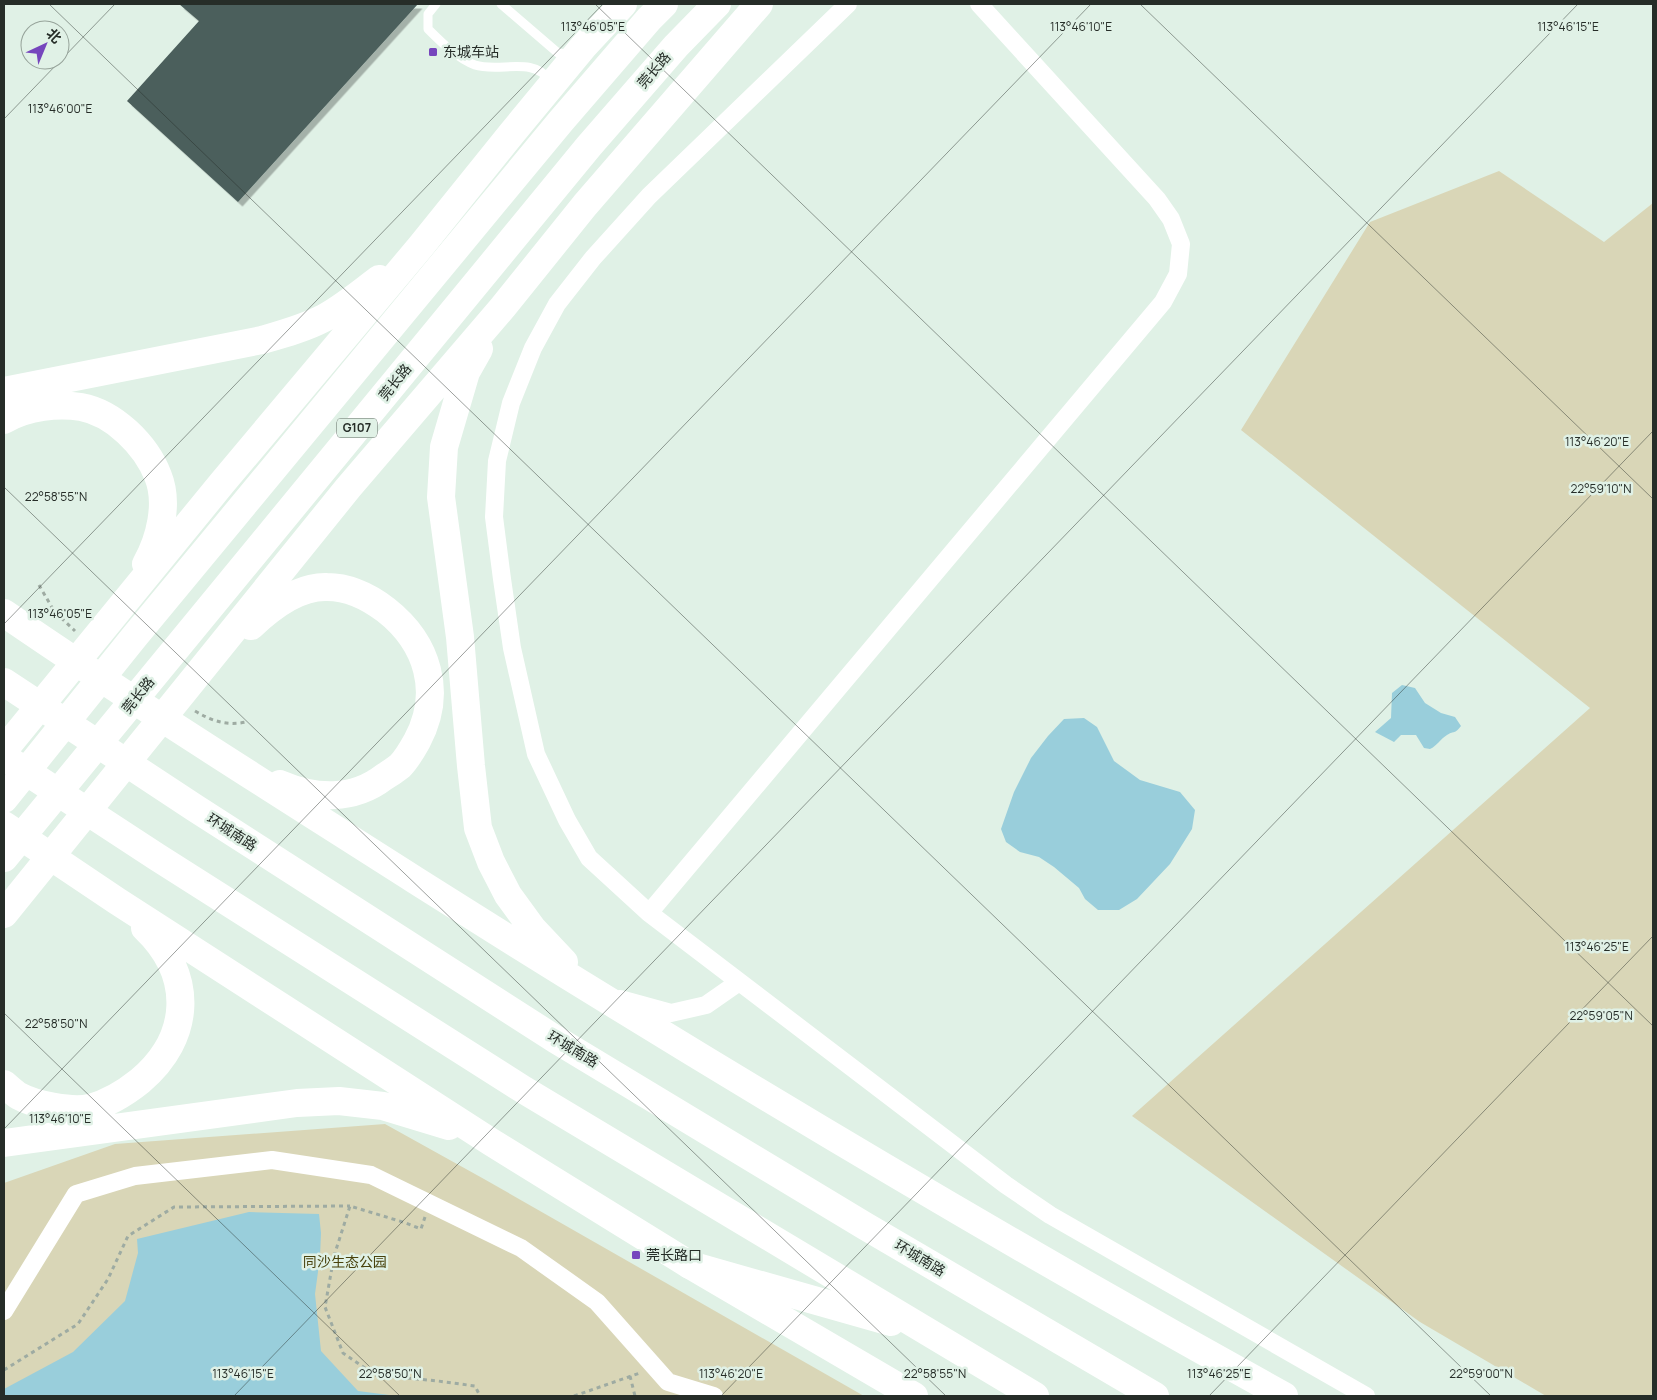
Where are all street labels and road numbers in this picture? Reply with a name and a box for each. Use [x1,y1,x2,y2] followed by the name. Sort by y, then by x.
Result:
[633,48,675,92] street label: 莞长路
[374,359,415,404] street label: 莞长路
[337,418,377,438] road number: G107
[117,672,158,717] street label: 莞长路
[204,808,261,855] street label: 环城南路
[544,1026,602,1071] street label: 环城南路
[891,1235,949,1280] street label: 环城南路

